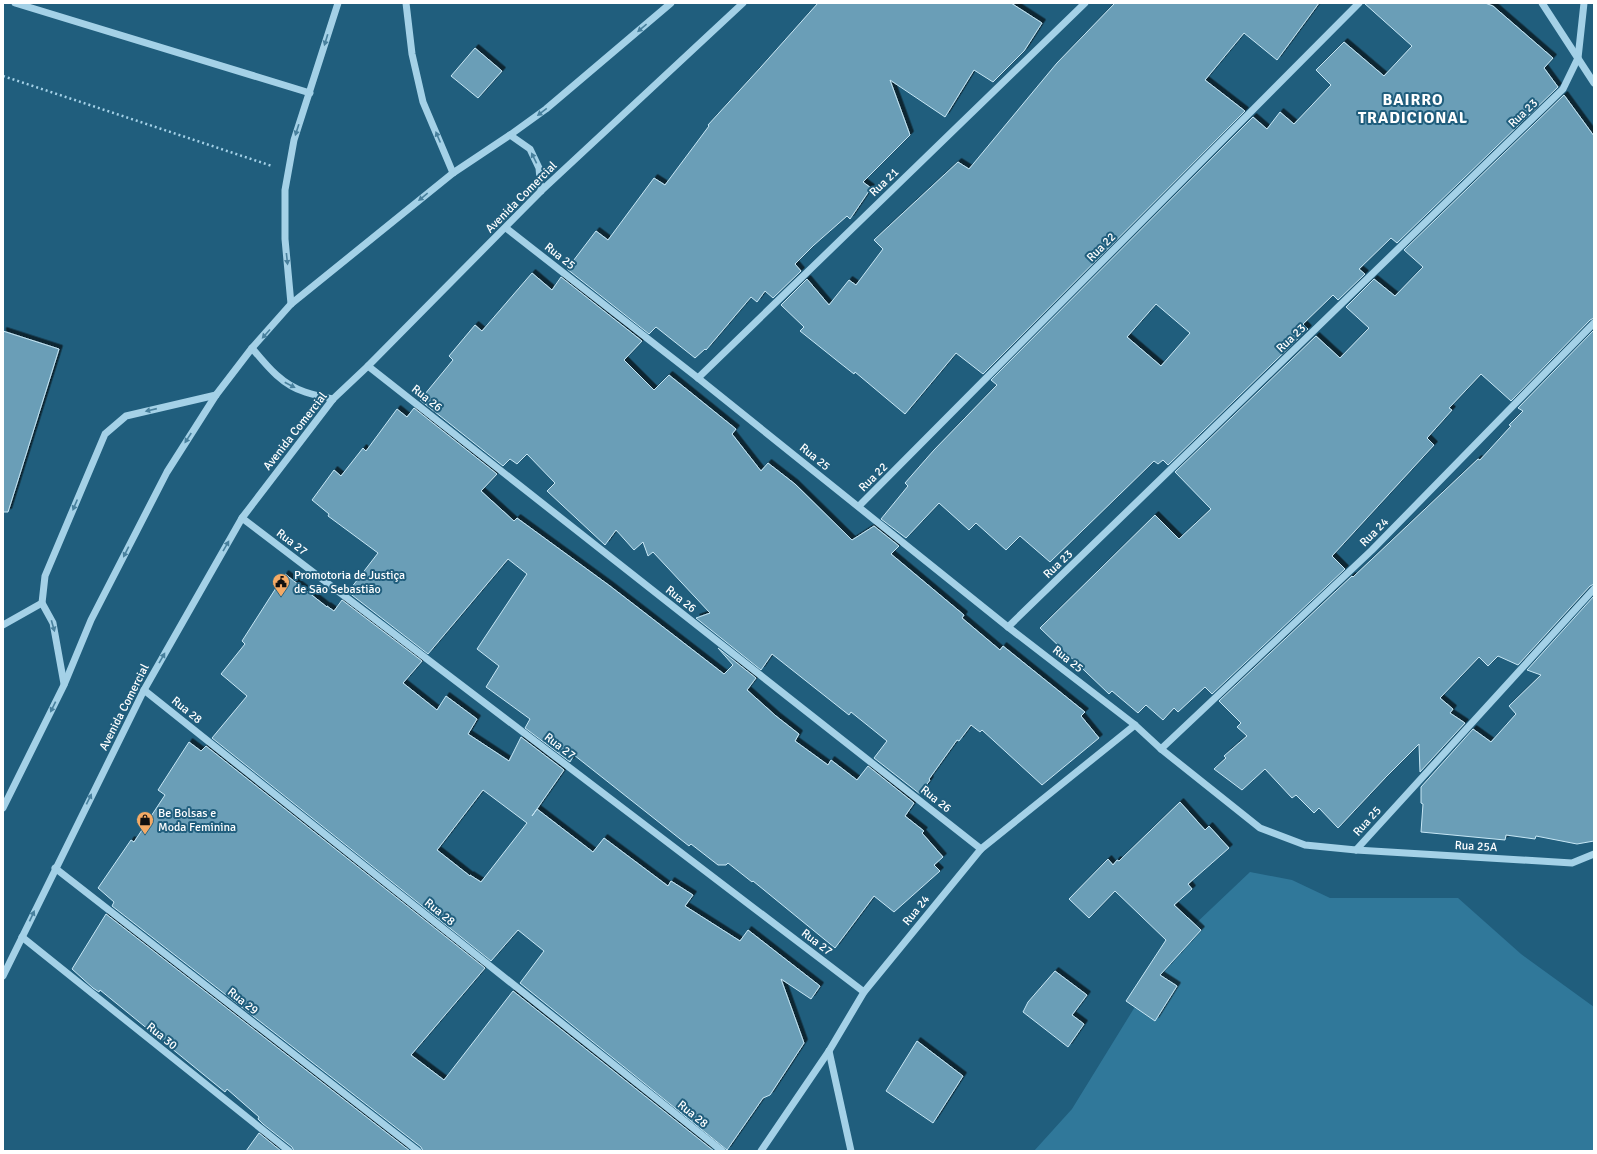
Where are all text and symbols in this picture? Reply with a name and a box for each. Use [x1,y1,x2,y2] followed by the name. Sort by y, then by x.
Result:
[636,24,647,33] one-way arrow
[323,35,329,47] one-way arrow
[1358,90,1468,128] district label: BAIRRO TRADICIONAL
[1505,96,1541,131] street label: Rua 23
[537,108,548,116] one-way arrow
[294,125,300,137] one-way arrow
[435,131,441,142] one-way arrow
[531,153,538,164] one-way arrow
[482,158,561,236] street label: Avenida Comercial
[866,165,902,200] street label: Rua 21
[418,193,429,202] one-way arrow
[1084,230,1119,265] street label: Rua 22
[541,240,578,273] street label: Rua 25
[284,253,290,265] one-way arrow
[1273,321,1309,356] street label: Rua 23
[261,328,270,339] one-way arrow
[284,382,296,388] one-way arrow
[408,382,445,415] street label: Rua 26
[260,389,331,473] street label: Avenida Comercial
[144,407,156,413] one-way arrow
[185,432,192,444] one-way arrow
[796,440,833,474] street label: Rua 25
[856,460,891,495] street label: Rua 22
[72,499,78,511] one-way arrow
[1357,514,1392,550] street label: Rua 24
[273,526,310,559] street label: Rua 27
[223,540,230,551] one-way arrow
[123,546,129,557] one-way arrow
[1040,547,1076,582] street label: Rua 23
[294,568,405,597] place label: Promotoria de Justiça de São Sebastião
[271,572,291,597] public building icon: Promotoria de Justiça de São Sebastião
[662,583,699,616] street label: Rua 26
[50,620,56,632] one-way arrow
[1049,643,1086,676] street label: Rua 25
[158,652,165,664] one-way arrow
[96,661,153,753] street label: Avenida Comercial
[168,693,205,727] street label: Rua 28
[50,701,56,713] one-way arrow
[541,730,578,763] street label: Rua 27
[917,783,954,816] street label: Rua 26
[86,793,93,805] one-way arrow
[1350,803,1385,839] street label: Rua 25
[158,806,236,835] place label: Be Bolsas e Moda Feminina
[135,810,155,835] shop icon: Be Bolsas e Moda Feminina
[1454,838,1498,855] street label: Rua 25A
[899,892,934,929] street label: Rua 24
[421,895,458,929] street label: Rua 28
[29,910,35,921] one-way arrow
[798,926,835,959] street label: Rua 27
[224,985,261,1018] street label: Rua 29
[143,1019,180,1053] street label: Rua 30
[674,1097,711,1131] street label: Rua 28

